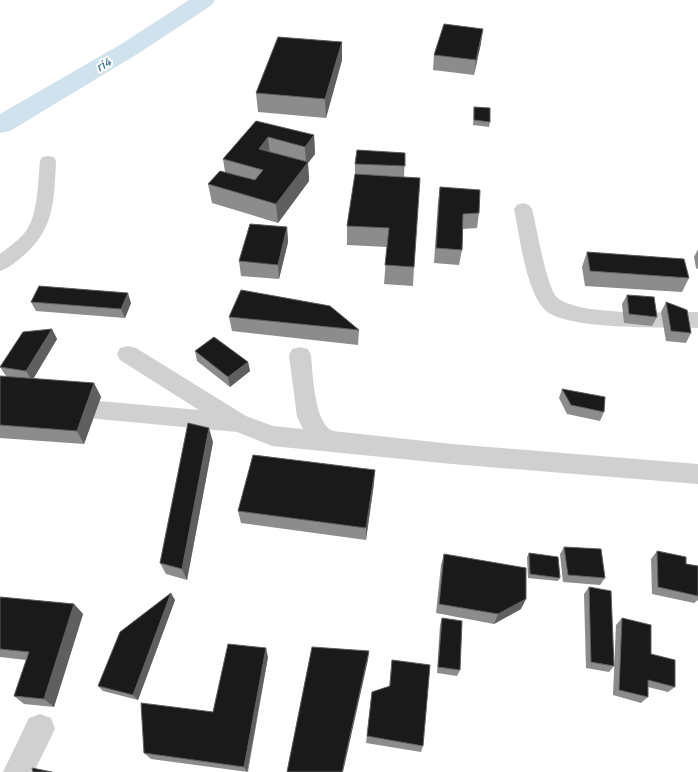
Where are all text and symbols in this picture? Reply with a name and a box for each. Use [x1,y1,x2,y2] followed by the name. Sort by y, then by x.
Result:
[93,53,115,76] water label: ri4

